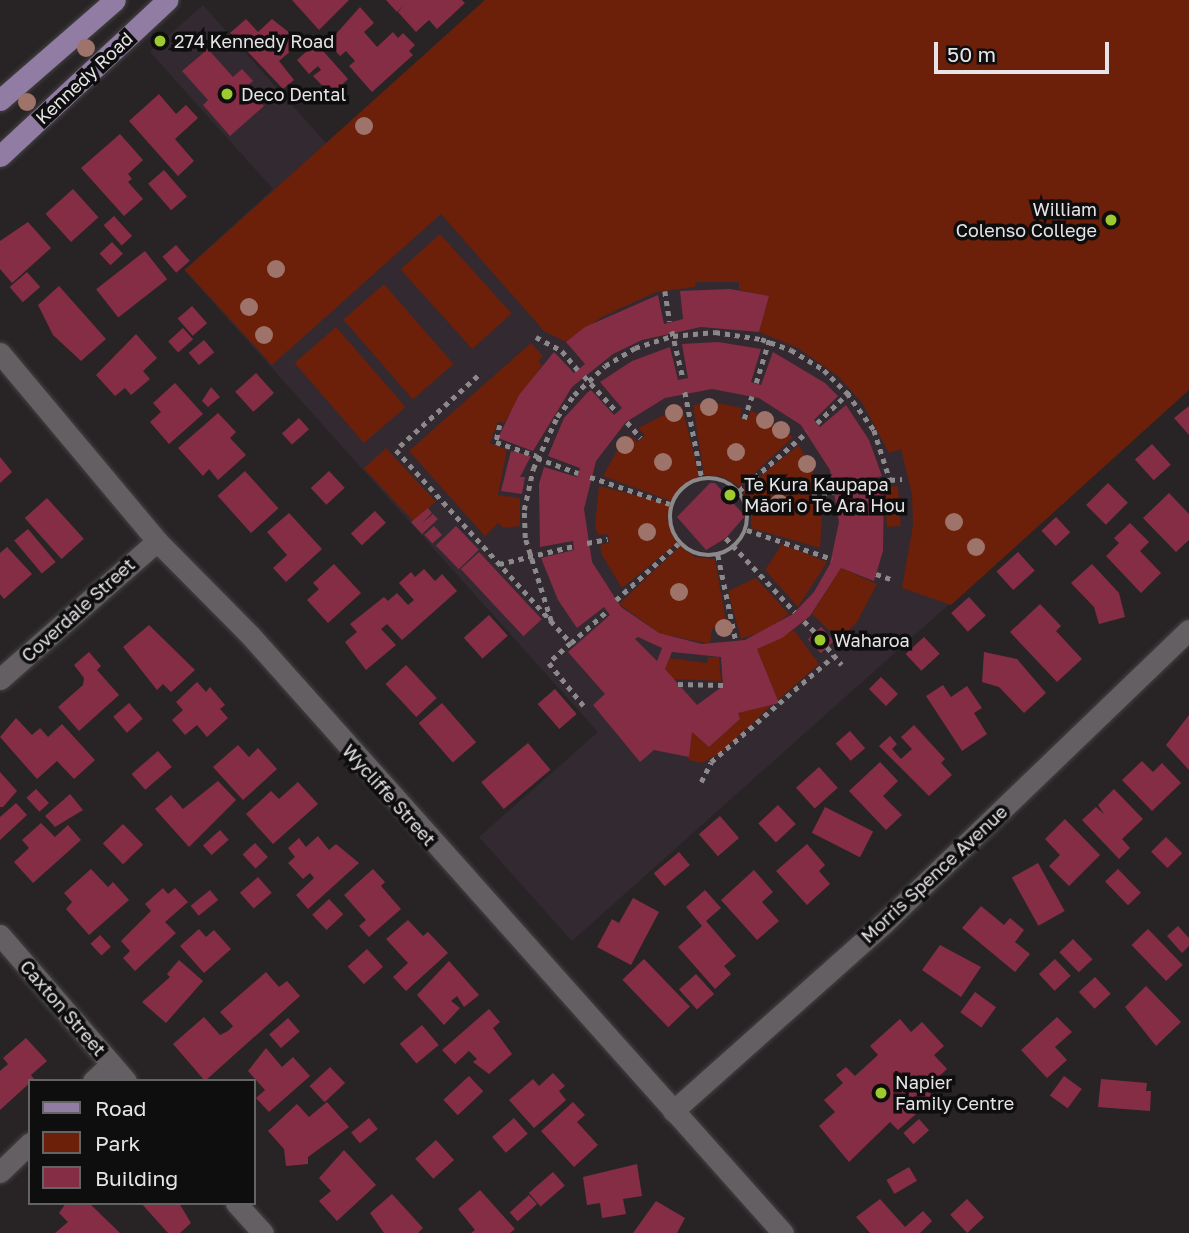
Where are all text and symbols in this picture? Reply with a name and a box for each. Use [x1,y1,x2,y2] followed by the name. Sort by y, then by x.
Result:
[31,28,137,128] street label: Kennedy Road
[937,28,1112,72] scale bar
[174,30,334,52] place label: 274 Kennedy Road
[152,33,168,49] marker: 274 Kennedy Road
[947,41,996,67] text: 50 m
[241,83,346,105] place label: Deco Dental
[219,86,235,102] marker: Deco Dental
[956,199,1097,242] place label: William Colenso College
[1103,212,1119,228] marker: William Colenso College
[744,474,906,516] place label: Te Kura Kaupapa Māori o Te Ara Hou
[722,487,738,503] marker: Te Kura Kaupapa Māori o Te Ara Hou
[17,554,139,666] street label: Coverdale Street
[834,629,910,651] place label: Waharoa
[812,632,828,648] marker: Waharoa
[338,740,440,850] street label: Wycliffe Street
[857,801,1011,947] street label: Morris Spence Avenue
[16,956,110,1060] street label: Caxton Street
[895,1072,1014,1114] place label: Napier Family Centre
[28,1079,256,1205] legend
[873,1085,889,1101] marker: Napier Family Centre
[95,1095,146,1121] text: Road
[95,1130,140,1156] text: Park
[95,1165,178,1191] text: Building

